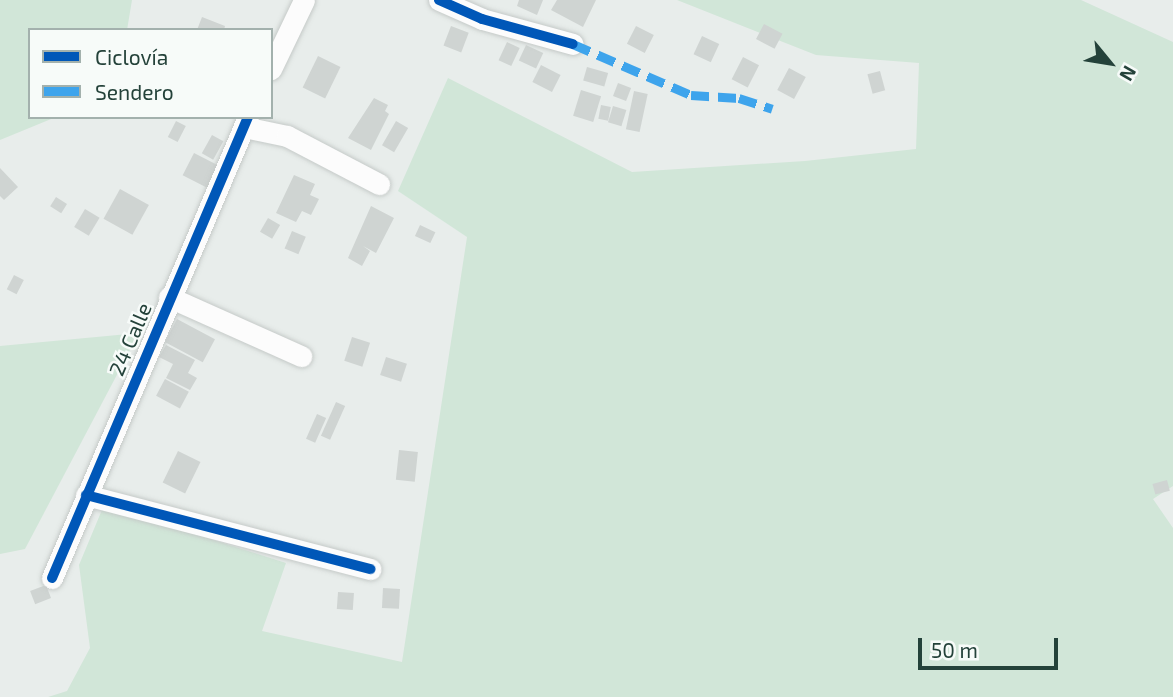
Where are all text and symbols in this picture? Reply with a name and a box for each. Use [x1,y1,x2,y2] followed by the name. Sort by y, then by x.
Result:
[28,28,273,119] legend
[1075,28,1145,98] north arrow
[95,44,168,69] text: Ciclovía
[1115,62,1142,85] text: N
[95,79,174,104] text: Sendero
[103,299,157,379] street label: 24 Calle
[921,624,1061,668] scale bar
[931,637,978,662] text: 50 m

